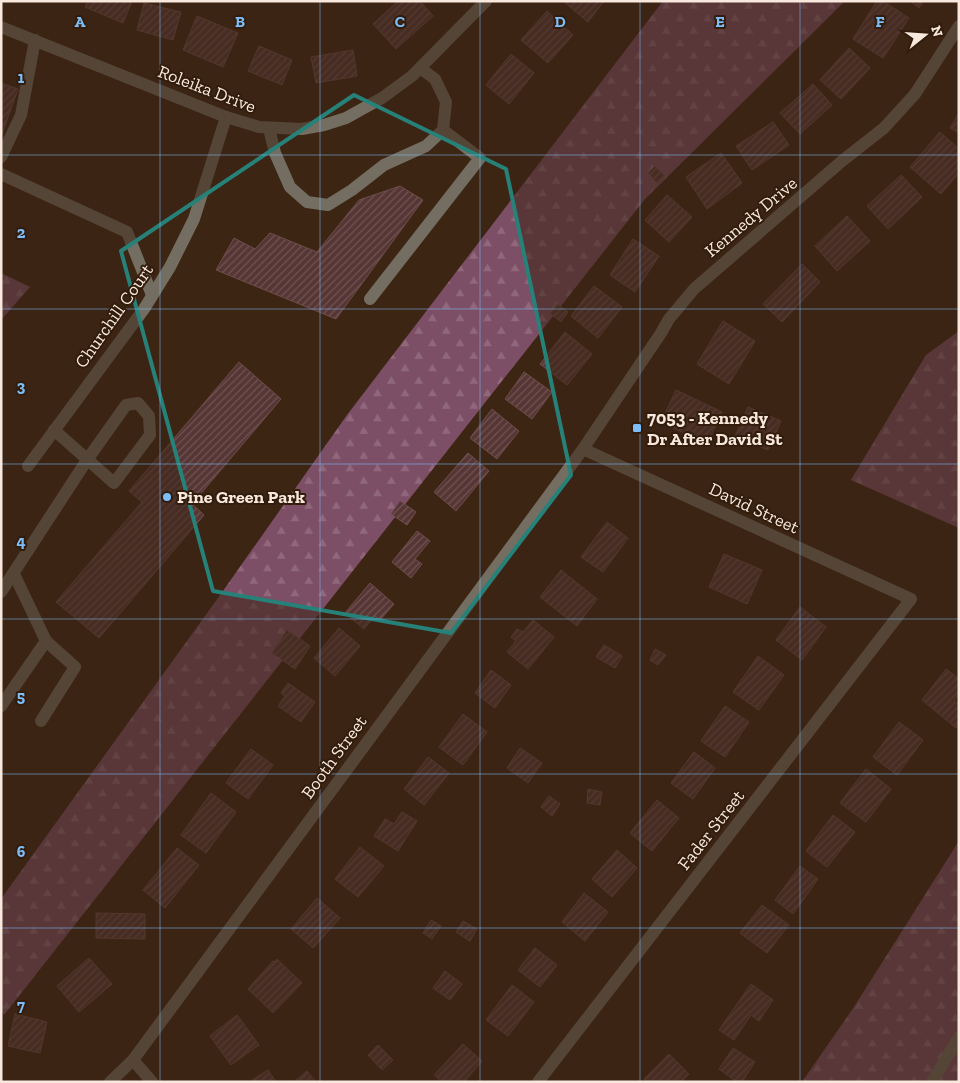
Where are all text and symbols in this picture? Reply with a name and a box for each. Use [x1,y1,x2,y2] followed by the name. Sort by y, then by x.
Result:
[900,10,950,60] north arrow
[75,12,86,31] text: A
[235,12,245,31] text: B
[395,12,405,31] text: C
[554,12,566,31] text: D
[715,12,725,31] text: E
[875,12,885,31] text: F
[927,24,947,39] text: N
[155,60,259,118] street label: Roleika Drive
[18,68,25,87] text: 1
[700,172,802,262] street label: Kennedy Drive
[17,223,26,242] text: 2
[70,260,158,372] street label: Churchill Court
[17,377,26,396] text: 3
[647,407,783,450] place label: 7053 - Kennedy Dr After David St
[631,422,643,434] marker: 7053 - Kennedy Dr After David St
[706,478,803,539] street label: David Street
[177,486,305,508] place label: Pine Green Park
[161,491,173,503] marker: Pine Green Park
[16,532,26,551] text: 4
[17,687,25,706] text: 5
[296,711,372,803] street label: Booth Street
[673,785,749,874] street label: Fader Street
[17,842,26,861] text: 6
[17,996,25,1015] text: 7

